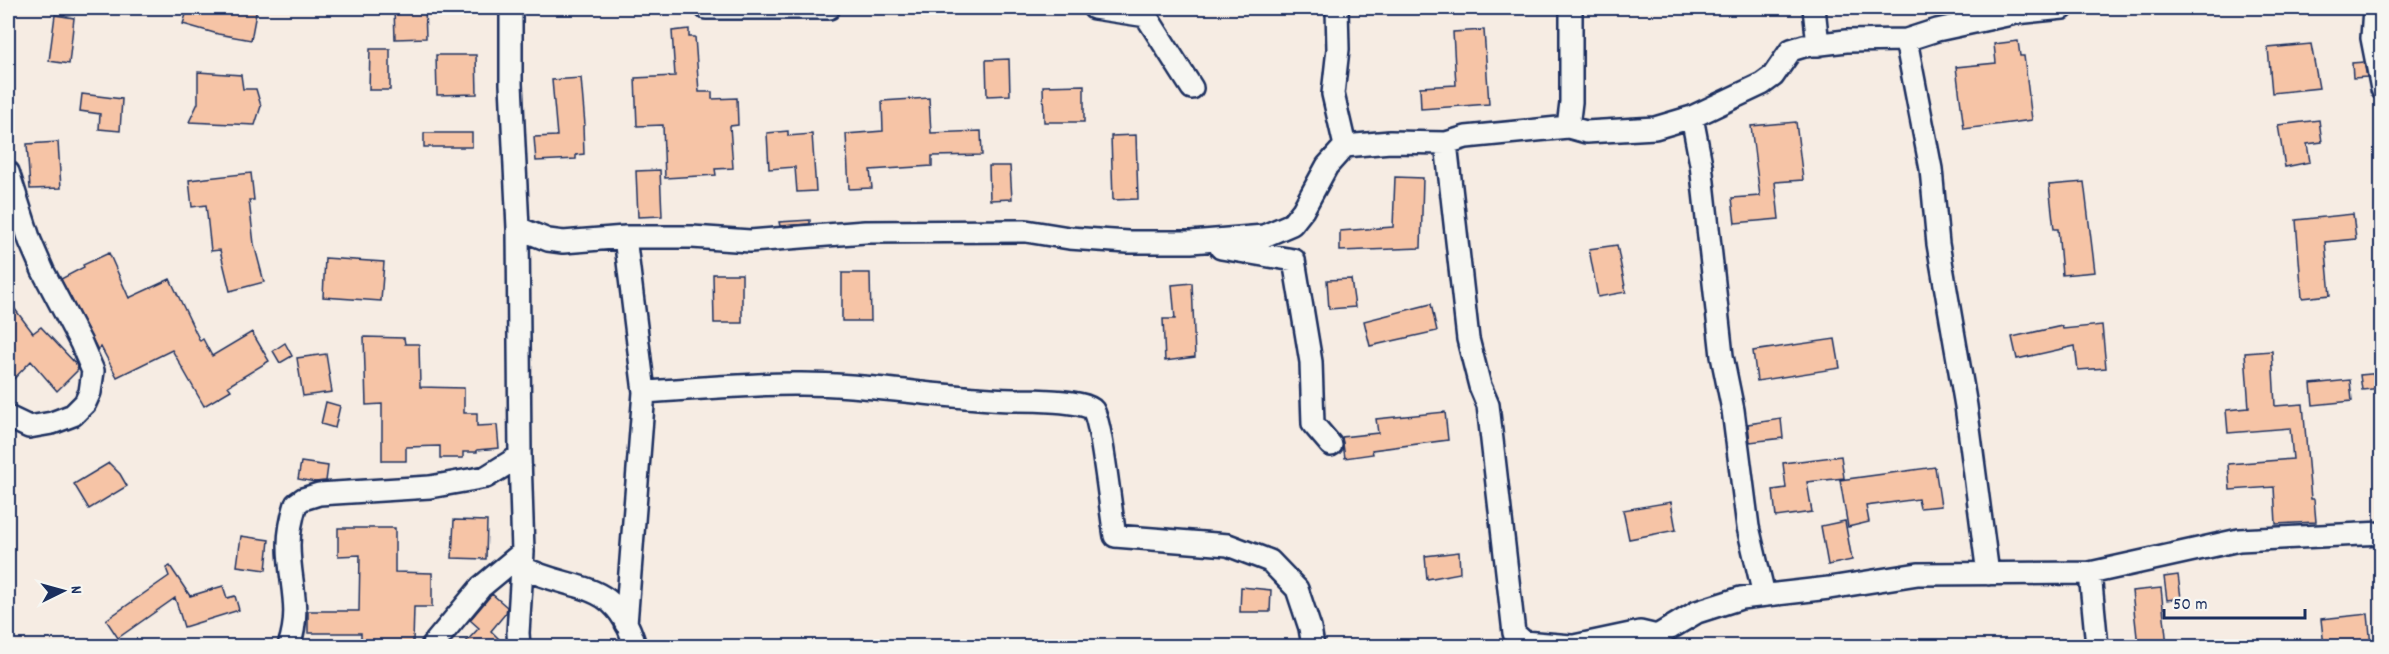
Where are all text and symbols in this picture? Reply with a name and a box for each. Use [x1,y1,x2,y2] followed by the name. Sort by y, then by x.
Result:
[33,561,93,621] north arrow
[2164,582,2305,620] scale bar
[64,585,87,595] text: N
[2173,593,2208,618] text: 50 m

